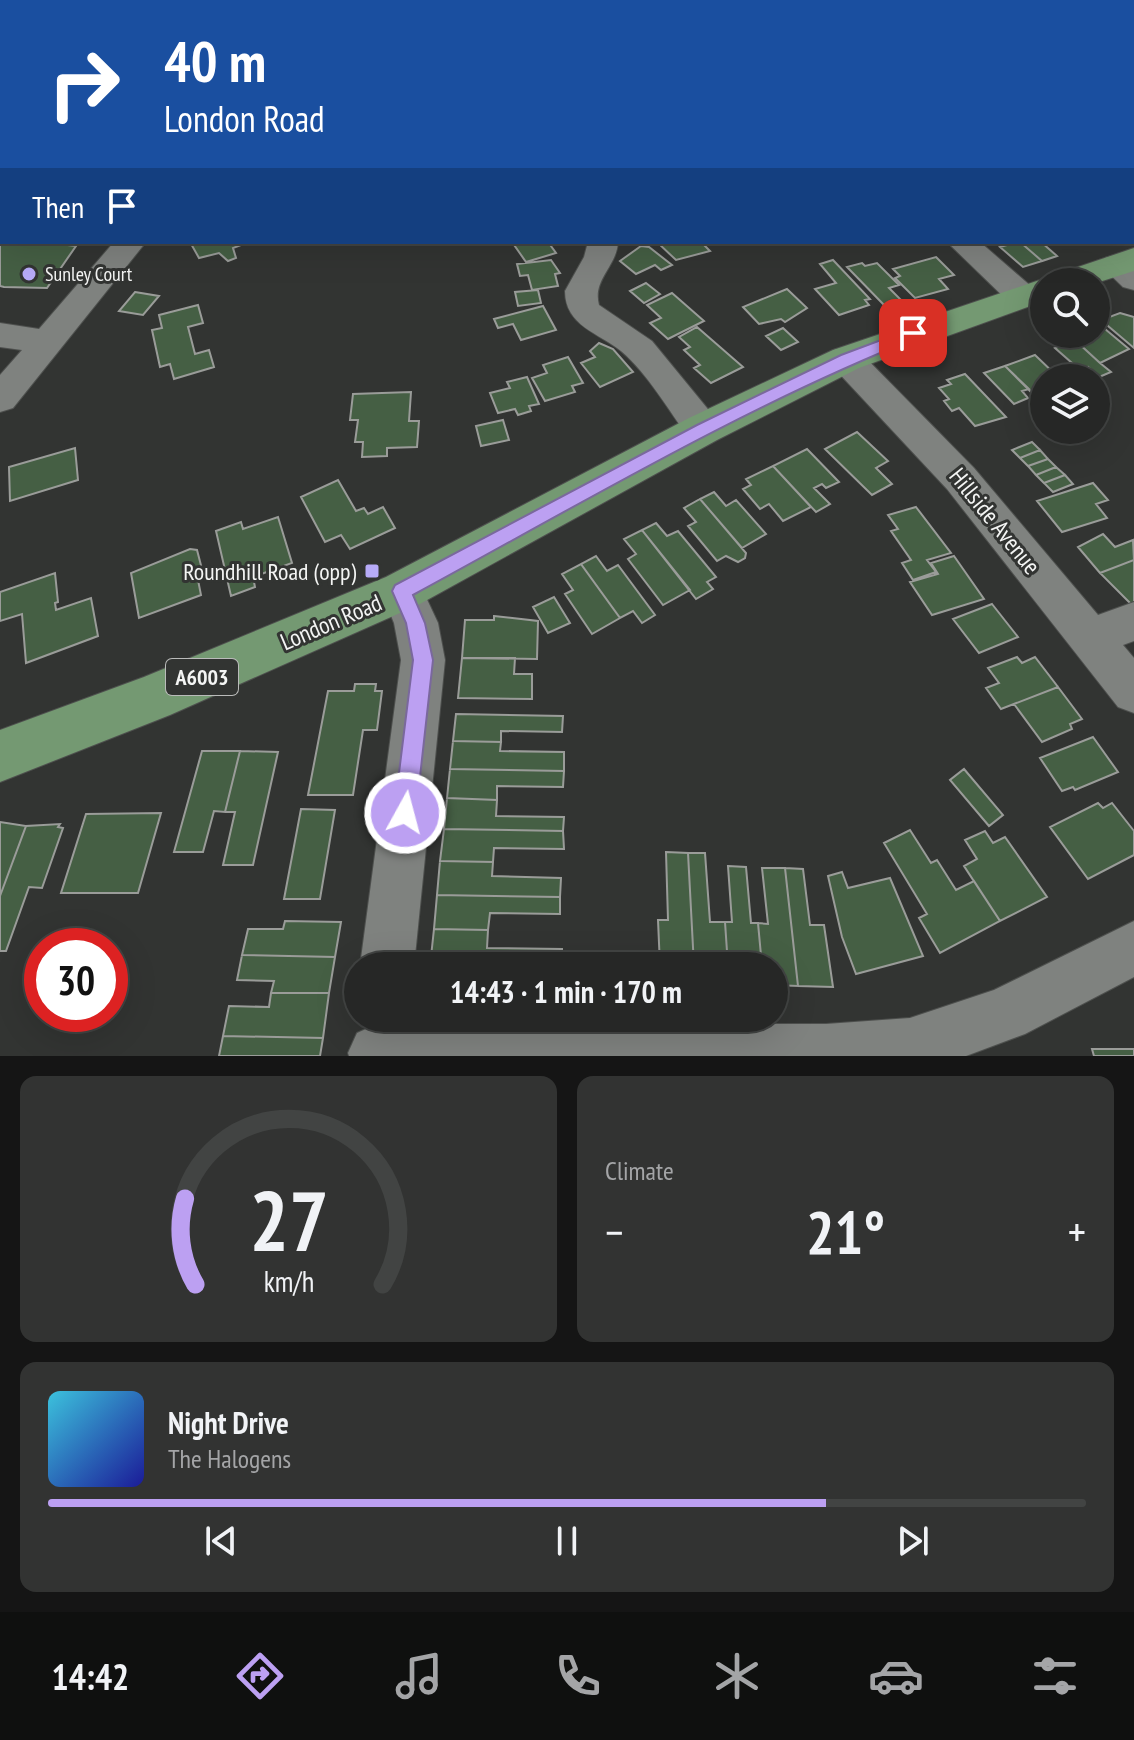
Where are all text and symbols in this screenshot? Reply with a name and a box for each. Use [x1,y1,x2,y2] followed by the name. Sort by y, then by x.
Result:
[164,25,266,97] text: 40 m
[32,32,136,136] icon: right
[164,95,325,142] text: London Road
[100,184,144,228] icon: arrive
[32,187,84,226] text: Then
[45,261,133,287] place label: Sunley Court
[20,265,38,283] marker: Sunley Court
[1030,268,1110,444] map controls
[1030,268,1110,348] button: search
[879,299,947,367] pin
[891,311,935,355] icon: arrive
[1030,364,1110,444] button: layers
[943,462,1047,580] street label: Hillside Avenue
[183,556,356,587] place label: Roundhill Road (opp)
[363,562,381,580] marker: Roundhill Road (opp)
[276,587,386,657] street label: London Road
[166,659,238,695] road number: A6003
[363,771,447,855] position arrow
[24,928,128,1032] speed limit sign: 30
[450,972,682,1011] text: 14:43 · 1 min · 170 m
[605,1154,674,1187] text: Climate
[249,1166,328,1274] text: 27
[806,1193,885,1271] text: 21°
[605,1203,623,1260] text: −
[1068,1203,1086,1260] text: +
[263,1263,314,1300] text: km/h
[168,1403,289,1442] text: Night Drive
[168,1442,291,1475] text: The Halogens
[199,1519,243,1563] icon: previous
[545,1519,589,1563] icon: pause
[891,1519,935,1563] icon: next
[232,1648,288,1704] icon: directions
[391,1648,447,1704] icon: music
[550,1648,606,1704] icon: phone
[709,1648,765,1704] icon: climate
[868,1648,924,1704] icon: car
[1027,1648,1083,1704] icon: filters
[51,1653,129,1700] text: 14:42

